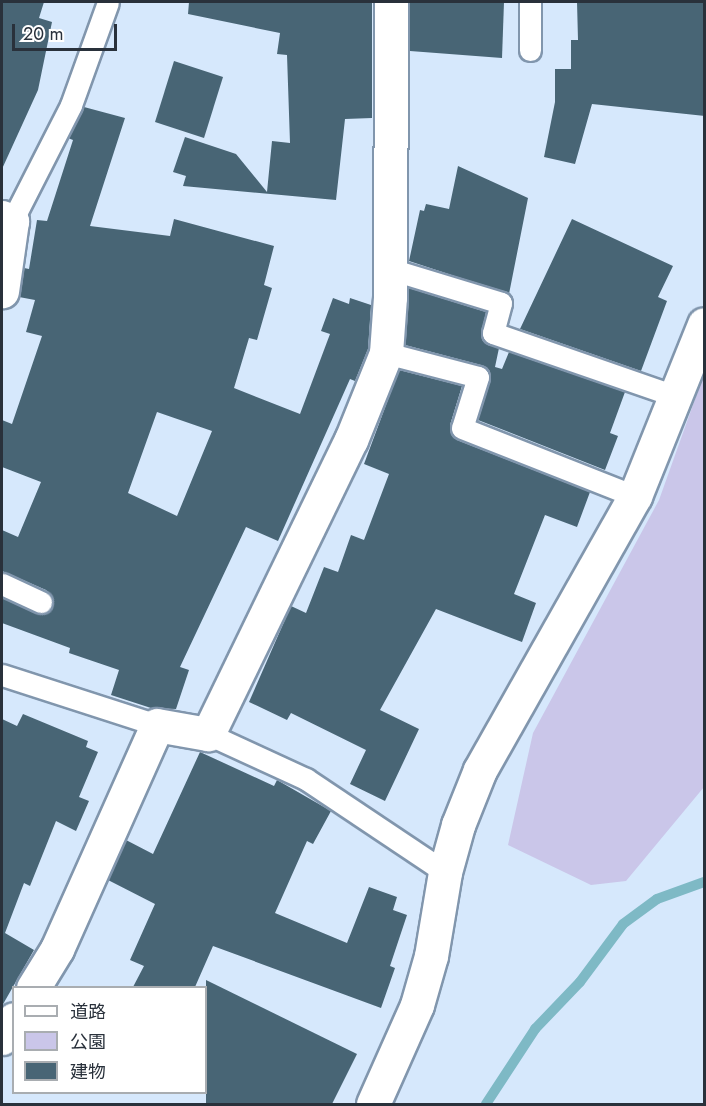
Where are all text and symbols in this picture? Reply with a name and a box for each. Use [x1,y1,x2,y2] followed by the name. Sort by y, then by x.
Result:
[15,12,120,50] scale bar
[23,21,63,47] text: 20 m
[12,986,207,1094] legend
[70,999,106,1025] text: 道路
[70,1029,106,1055] text: 公園
[70,1059,106,1085] text: 建物

